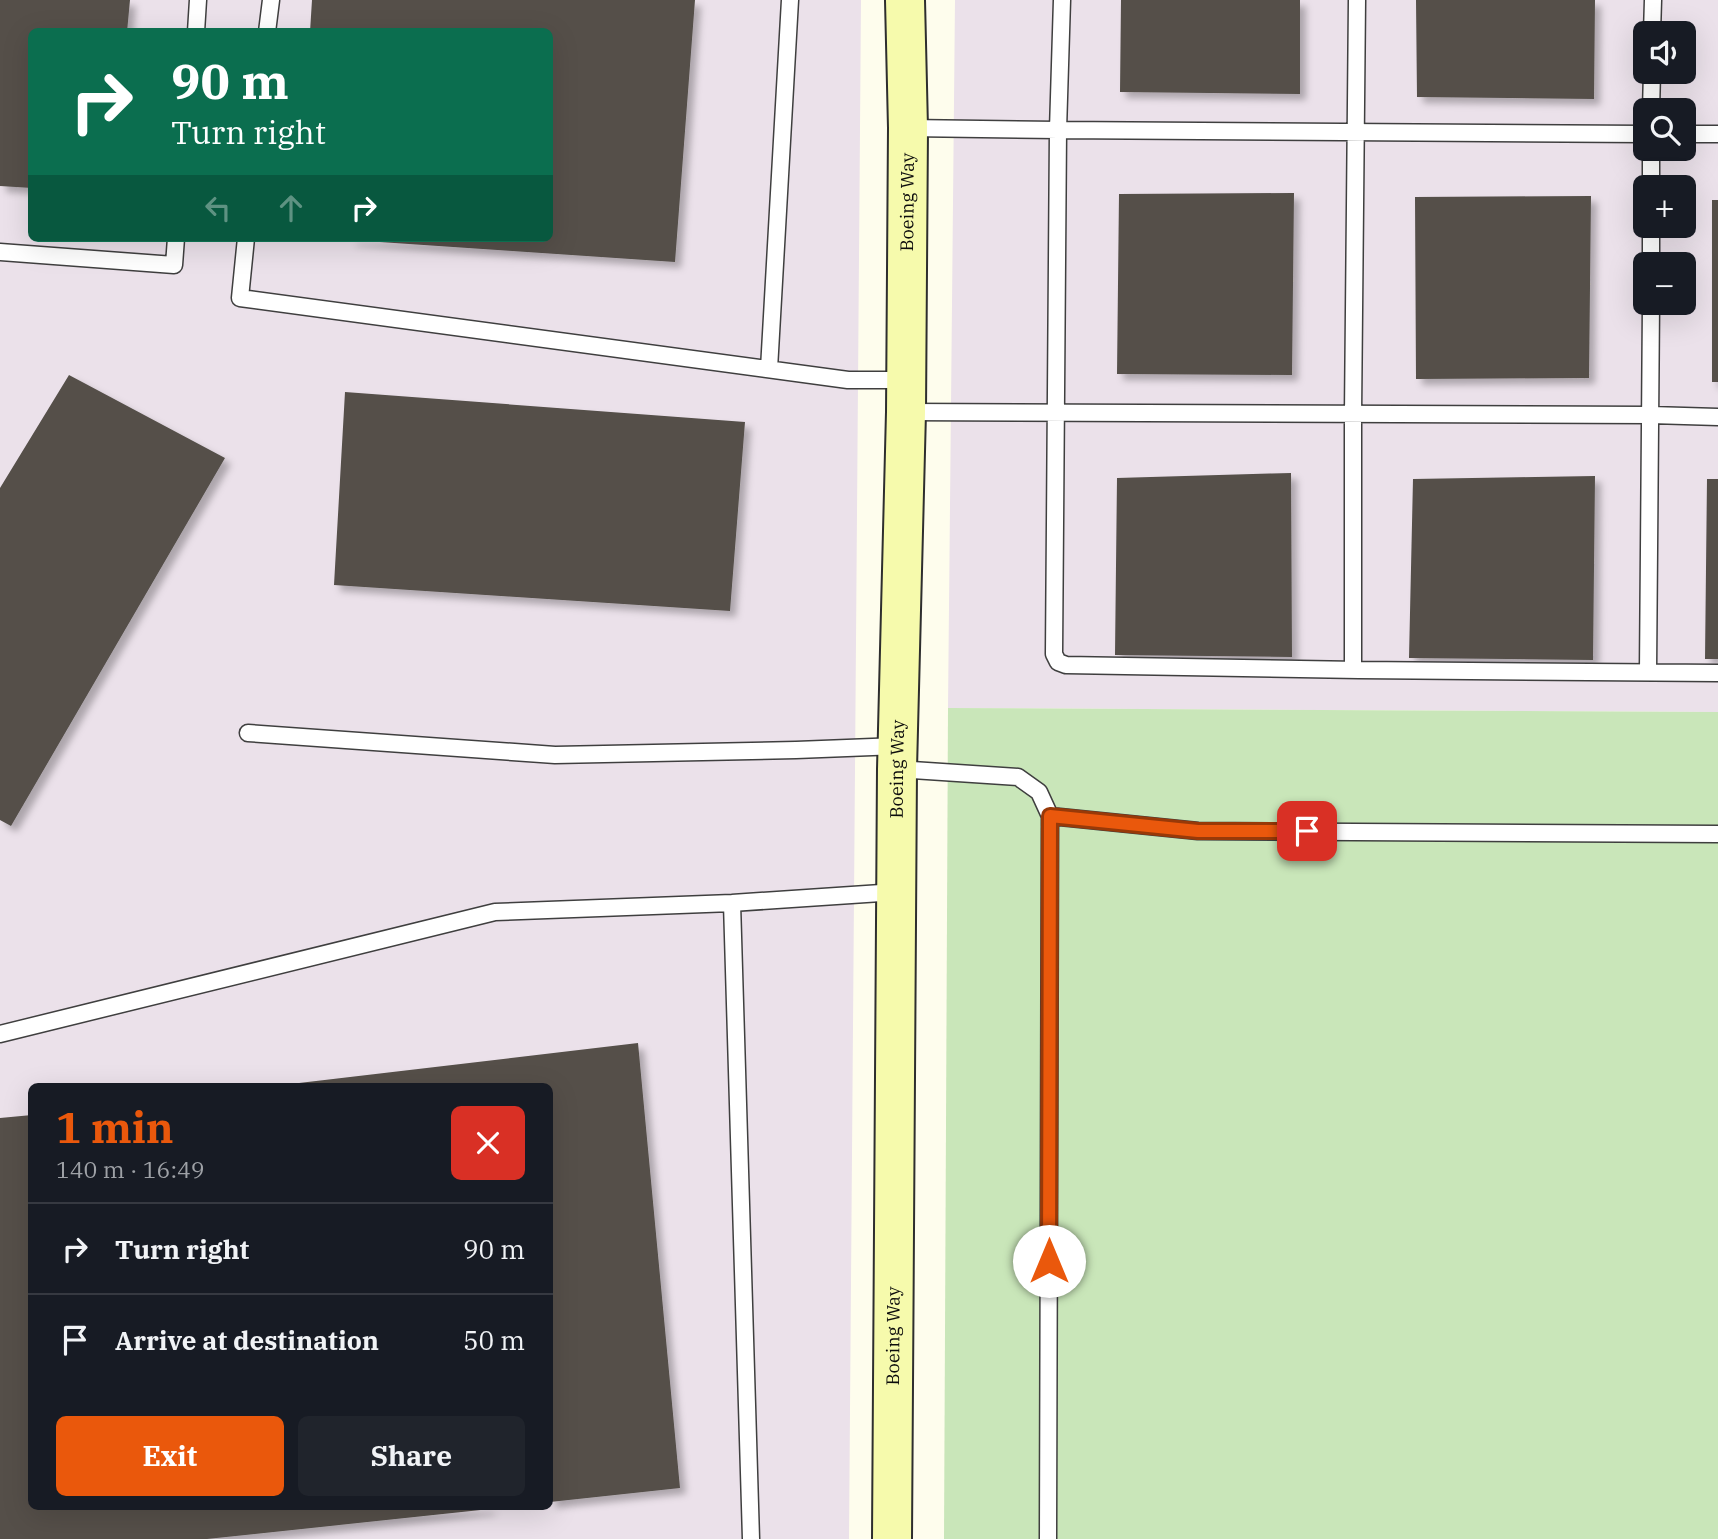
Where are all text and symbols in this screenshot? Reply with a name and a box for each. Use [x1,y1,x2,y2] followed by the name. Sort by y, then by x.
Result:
[1633,21,1696,315] map controls
[1633,21,1696,84] button: sound
[171,49,289,112] text: 90 m
[56,56,147,147] icon: right
[1633,98,1696,161] button: search
[171,111,326,153] text: Turn right
[895,152,919,252] street label: Boeing Way
[1633,175,1696,238] button: +
[199,189,237,227] icon: left
[272,189,310,227] icon: ahead
[345,189,383,227] icon: right
[1633,252,1696,315] button: −
[885,719,909,819] street label: Boeing Way
[1277,801,1337,861] pin
[1288,812,1326,850] icon: arrive
[56,1100,174,1155] text: 1 min
[451,1106,525,1180] button: close
[56,1154,205,1184] text: 140 m · 16:49
[1012,1224,1086,1298] position arrow
[56,1230,94,1268] icon: right
[115,1232,249,1266] text: Turn right
[463,1232,525,1266] text: 90 m
[881,1286,905,1386] street label: Boeing Way
[56,1321,94,1359] icon: arrive
[115,1323,379,1357] text: Arrive at destination
[463,1323,525,1357] text: 50 m
[56,1416,284,1496] button: Exit
[298,1416,525,1496] button: Share

